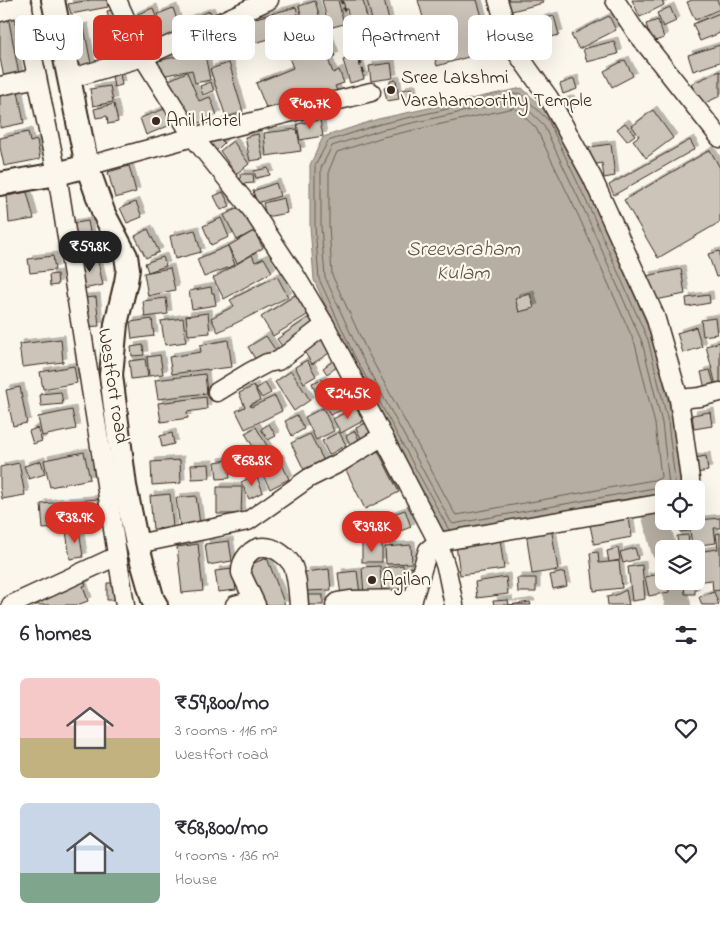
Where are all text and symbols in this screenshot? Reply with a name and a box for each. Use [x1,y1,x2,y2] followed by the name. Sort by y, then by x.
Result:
[15,15,83,60] chip: Buy
[93,15,162,60] chip: Rent
[172,15,255,60] chip: Filters
[265,15,333,60] chip: New
[343,15,458,60] chip: Apartment
[468,15,552,60] chip: House
[400,64,592,116] place label: Sree Lakshmi Varahamoorthy Temple
[385,84,397,96] marker: Sree Lakshmi Varahamoorthy Temple
[269,88,351,130] pin: ₹40.7K
[290,92,330,116] text: ₹40.7K
[166,107,241,136] place label: Anil Hotel
[150,115,162,127] marker: Anil Hotel
[49,230,131,273] pin: ₹59.8K
[70,235,110,259] text: ₹59.8K
[406,235,521,289] water label: Sreevaraham Kulam
[89,326,135,446] street label: Westfort road
[307,378,389,420] pin: ₹24.5K
[326,382,370,406] text: ₹24.5K
[211,444,293,487] pin: ₹68.8K
[232,449,272,473] text: ₹68.8K
[655,480,705,590] map controls
[655,480,705,530] button: locate
[34,502,116,544] pin: ₹38.9K
[56,506,94,530] text: ₹38.9K
[331,510,413,553] pin: ₹39.8K
[353,515,391,539] text: ₹39.8K
[655,540,705,590] button: layers
[382,566,431,596] place label: Agilan
[366,574,378,586] marker: Agilan
[20,620,92,650] text: 6 homes
[672,621,700,649] icon: filters
[175,689,269,719] text: ₹59,800/mo
[60,698,120,758] icon: home
[672,714,700,742] icon: heart
[175,719,278,743] text: 3 rooms · 116 m²
[175,743,268,767] text: Westfort road
[175,814,268,844] text: ₹68,800/mo
[60,823,120,883] icon: home
[672,839,700,867] icon: heart
[175,844,279,868] text: 4 rooms · 136 m²
[175,868,217,892] text: House

